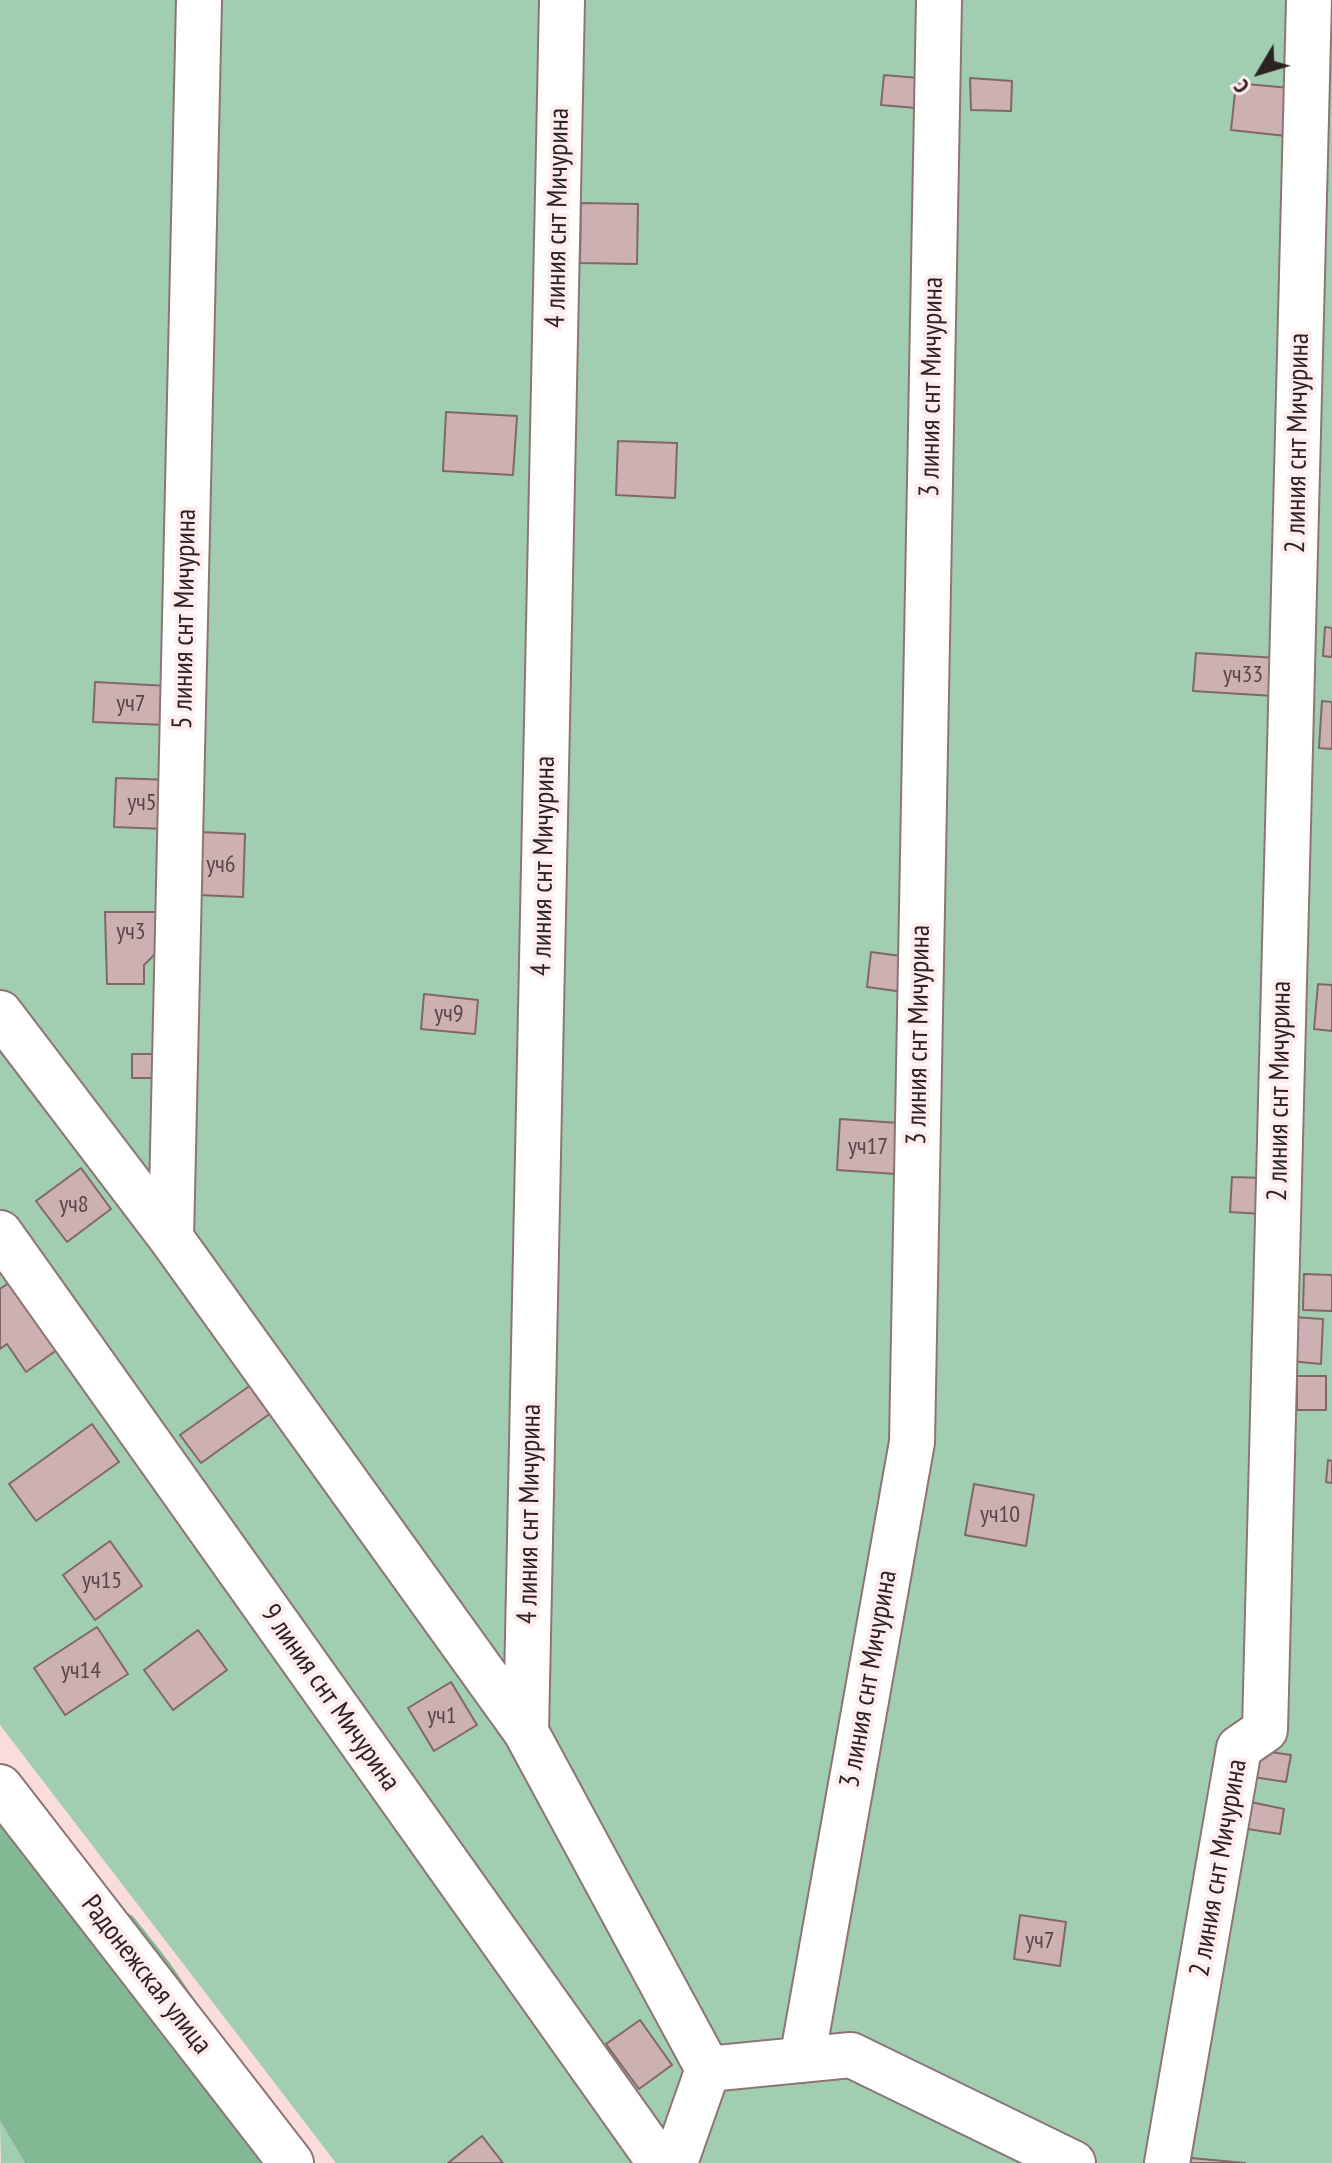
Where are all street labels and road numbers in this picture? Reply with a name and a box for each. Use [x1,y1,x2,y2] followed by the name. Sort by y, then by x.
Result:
[539,108,577,328] street label: 4 линия снт Мичурина
[913,277,951,497] street label: 3 линия снт Мичурина
[1279,333,1317,553] street label: 2 линия снт Мичурина
[166,509,204,729] street label: 5 линия снт Мичурина
[525,756,563,976] street label: 4 линия снт Мичурина
[900,925,938,1145] street label: 3 линия снт Мичурина
[1261,981,1299,1201] street label: 2 линия снт Мичурина
[511,1404,549,1624] street label: 4 линия снт Мичурина
[833,1568,905,1790] street label: 3 линия снт Мичурина
[253,1598,407,1798] street label: 9 линия снт Мичурина
[1183,1757,1255,1979] street label: 2 линия снт Мичурина
[74,1889,218,2061] street label: Радонежская улица

